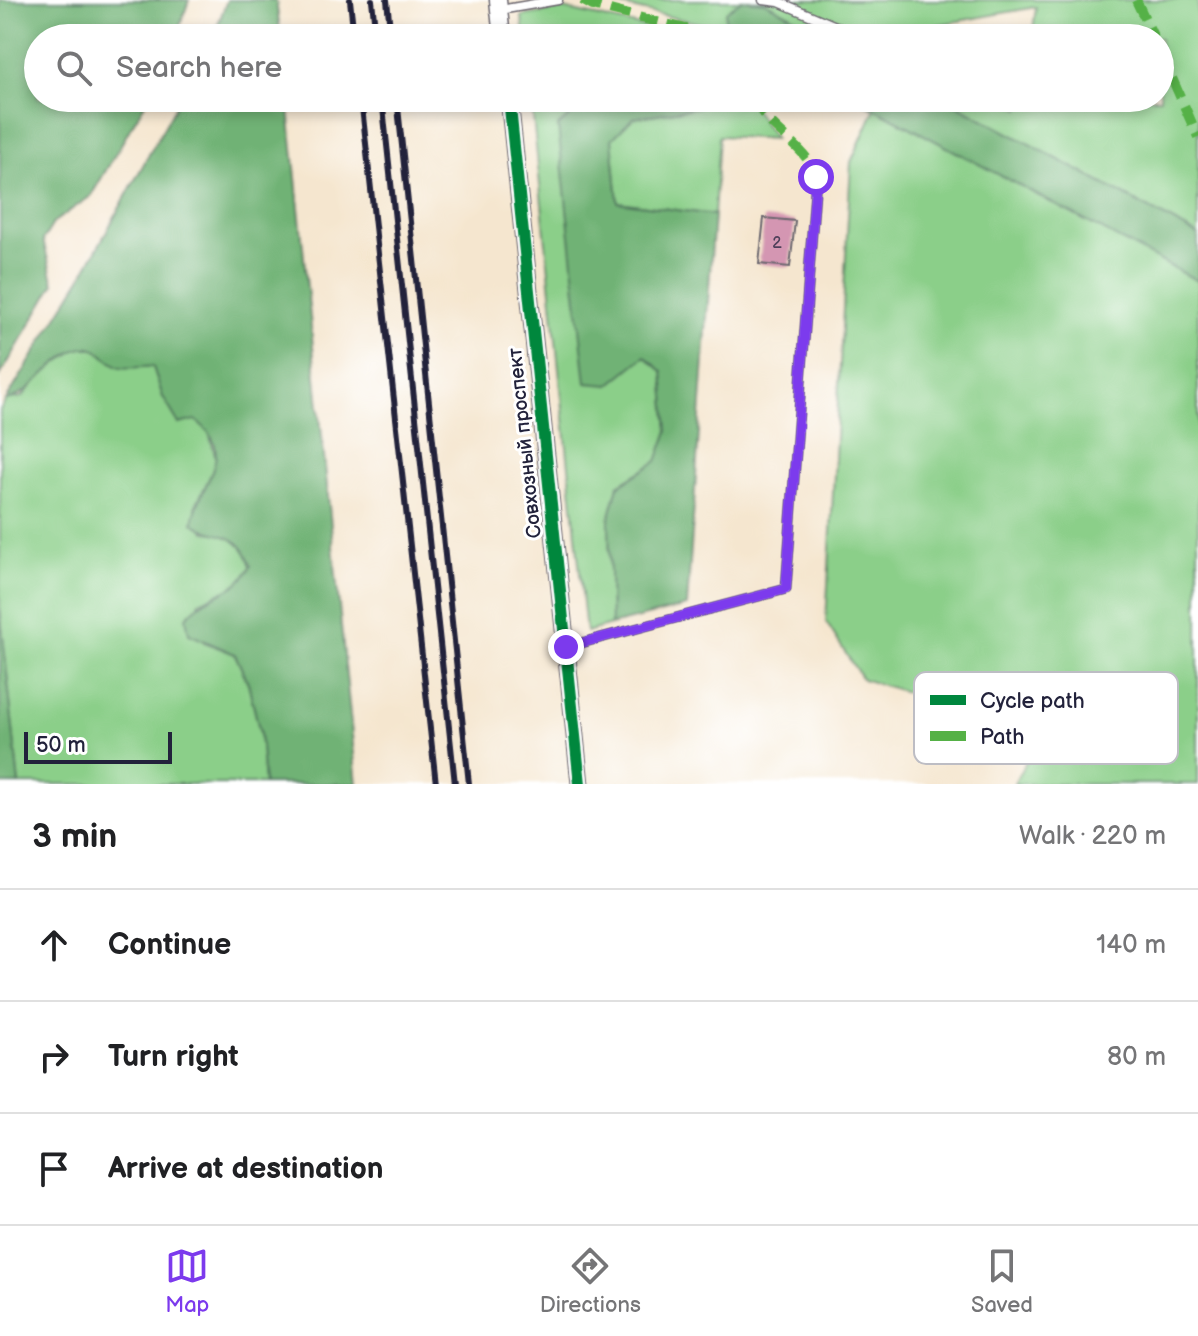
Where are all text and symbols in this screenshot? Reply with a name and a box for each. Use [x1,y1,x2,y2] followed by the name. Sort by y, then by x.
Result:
[24,24,1174,112] search box
[52,46,96,90] icon: search
[116,50,282,86] text: Search here
[798,159,834,195] route start
[772,234,782,253] house number: 2
[503,346,547,539] street label: Совхозный проспект
[548,629,584,665] route end
[914,672,1178,764] legend
[980,688,1085,715] text: Cycle path
[980,724,1024,751] text: Path
[24,728,172,764] scale bar
[36,732,86,759] text: 50 m
[32,816,117,857] text: 3 min
[1019,821,1166,852] text: Walk · 220 m
[32,923,76,967] icon: ahead
[108,927,231,963] text: Continue
[1096,930,1166,961] text: 140 m
[32,1035,76,1079] icon: right
[108,1039,239,1075] text: Turn right
[1107,1042,1166,1073] text: 80 m
[32,1147,76,1191] icon: arrive
[108,1151,384,1187] text: Arrive at destination
[165,1244,209,1319] tab: Map
[540,1244,641,1319] tab: Directions
[971,1244,1033,1319] tab: Saved

